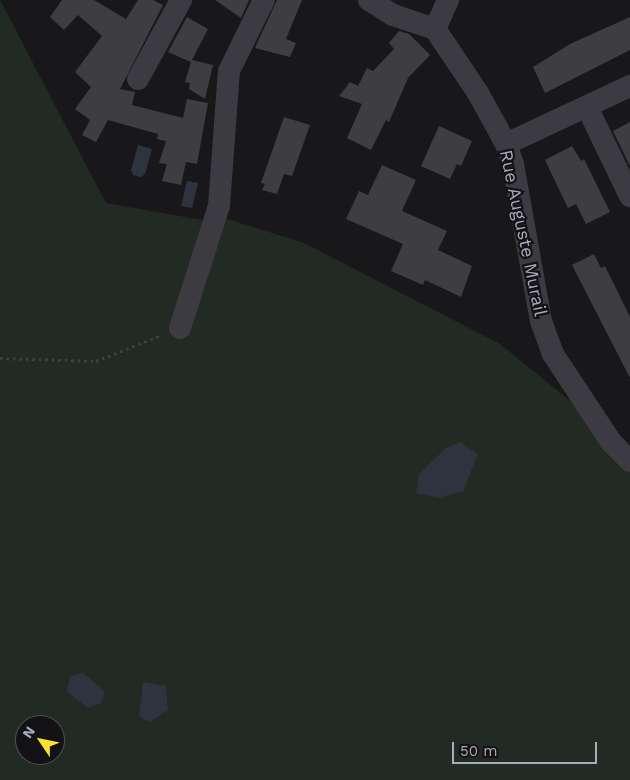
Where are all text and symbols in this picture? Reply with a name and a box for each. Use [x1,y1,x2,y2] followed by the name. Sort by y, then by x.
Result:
[495,147,551,319] street label: Rue Auguste Murail
[15,715,65,765] north arrow
[19,723,38,741] text: N
[455,732,600,764] scale bar
[460,742,497,760] text: 50 m

